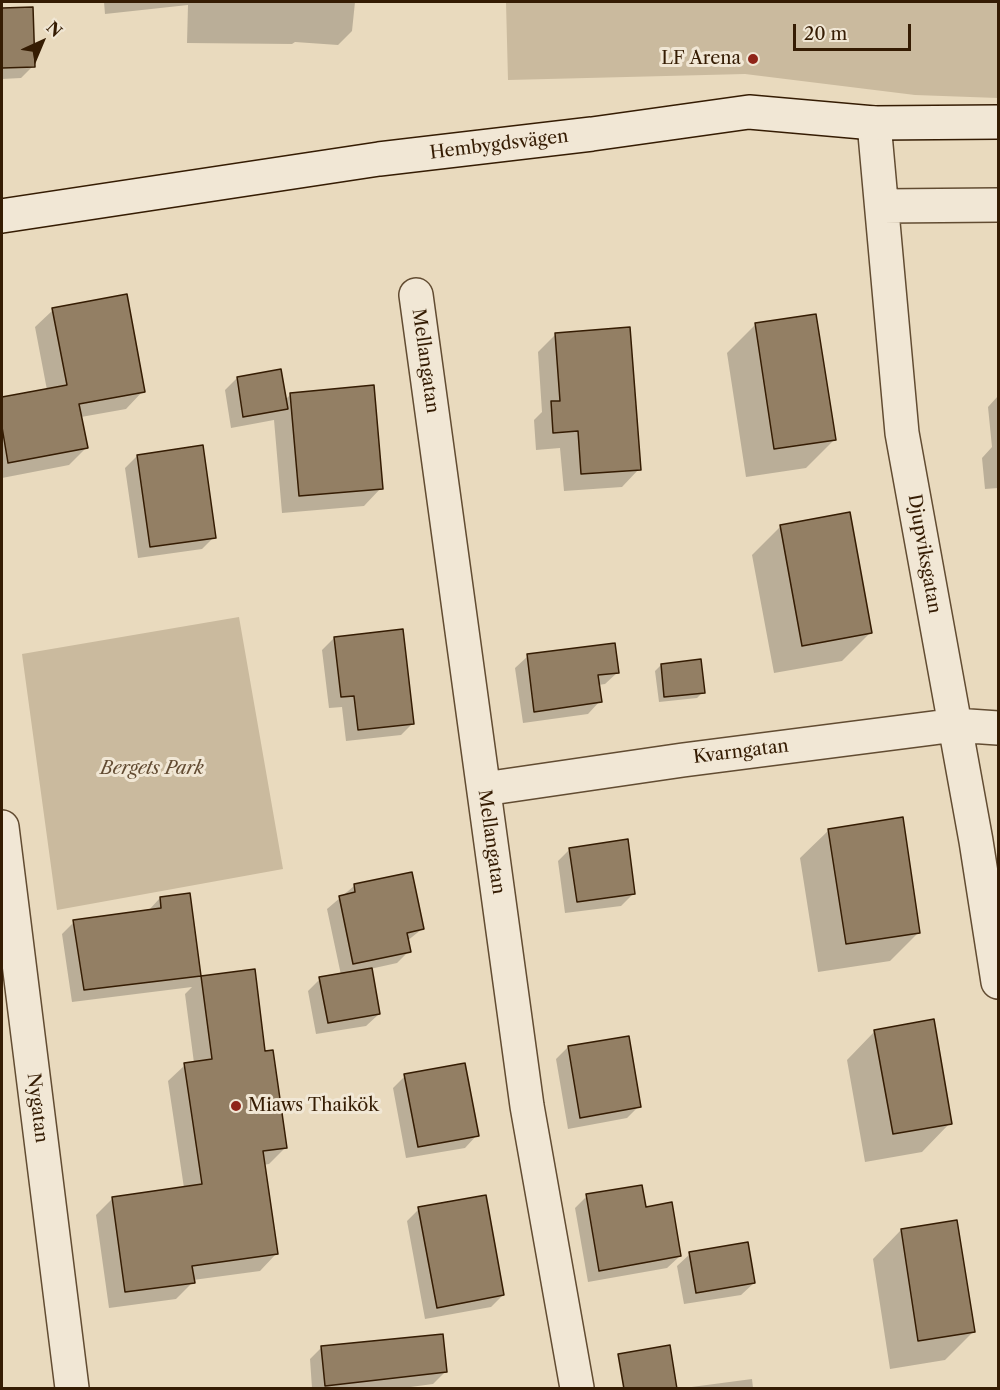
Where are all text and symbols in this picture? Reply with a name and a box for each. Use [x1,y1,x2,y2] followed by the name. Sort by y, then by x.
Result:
[12,12,72,72] north arrow
[796,12,914,50] scale bar
[43,17,66,41] text: N
[804,23,847,45] text: 20 m
[661,48,741,70] place label: LF Arena
[746,52,760,66] marker: LF Arena
[428,126,570,164] street label: Hembygdsvägen
[407,307,443,415] street label: Mellangatan
[903,493,945,615] street label: Djupviksgatan
[692,735,790,769] street label: Kvarngatan
[100,758,204,780] park label: Bergets Park
[473,788,509,896] street label: Mellangatan
[22,1072,52,1144] street label: Nygatan
[248,1095,379,1117] place label: Miaws Thaikök
[229,1099,243,1113] marker: Miaws Thaikök

